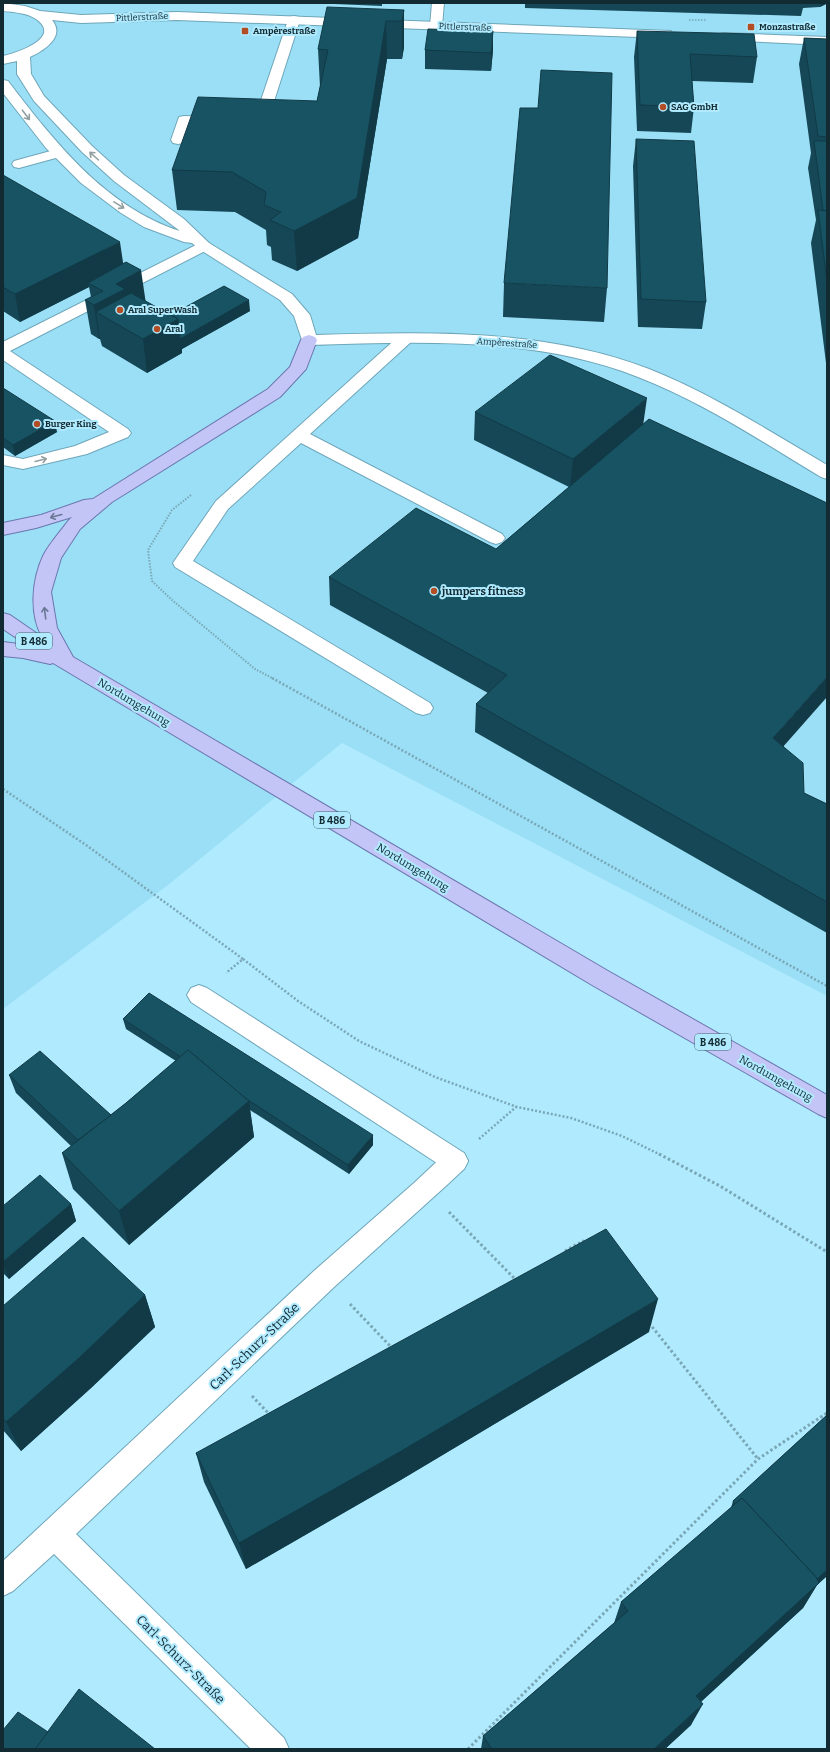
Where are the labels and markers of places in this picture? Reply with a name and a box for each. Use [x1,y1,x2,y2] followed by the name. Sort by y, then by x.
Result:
[746,22,756,32] marker: Monzastraße
[759,22,816,32] place label: Monzastraße
[240,26,250,36] marker: Ampèrestraße
[253,26,316,36] place label: Ampèrestraße
[658,102,668,112] marker: SAG GmbH
[671,102,718,112] place label: SAG GmbH
[115,305,125,315] marker: Aral SuperWash
[128,305,197,315] place label: Aral SuperWash
[152,324,162,334] marker: Aral
[165,324,183,334] place label: Aral
[32,419,42,429] marker: Burger King
[45,419,97,429] place label: Burger King
[441,585,524,598] place label: jumpers fitness
[429,586,439,596] marker: jumpers fitness

